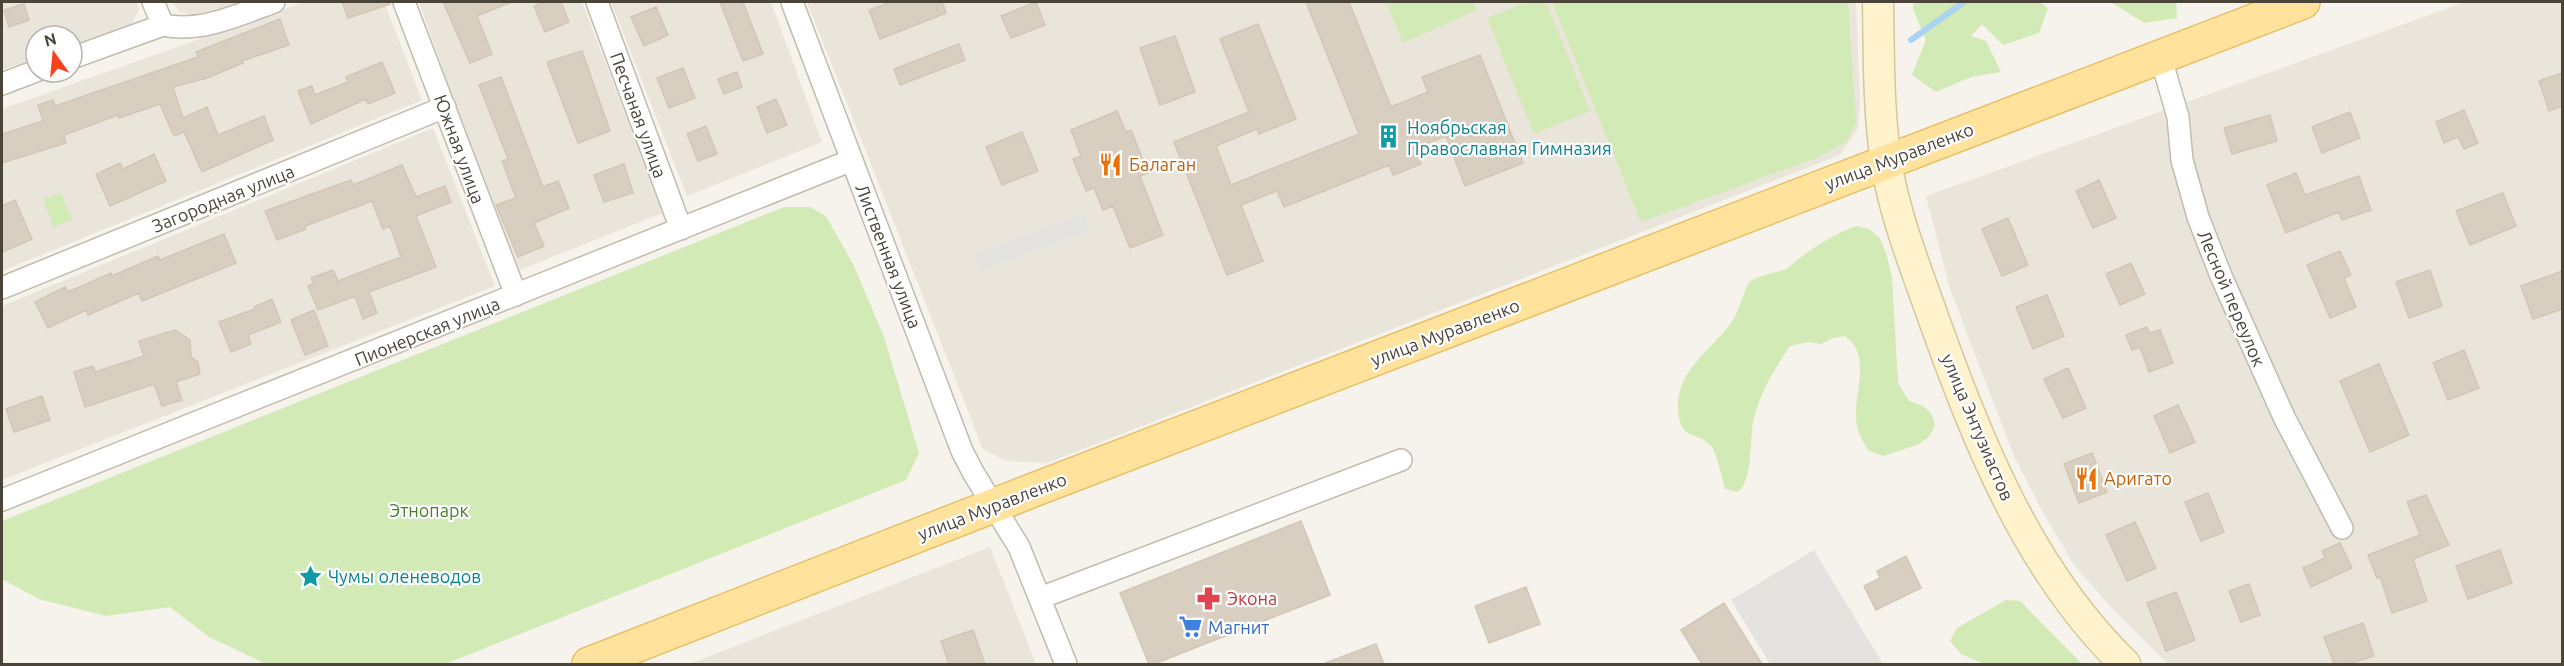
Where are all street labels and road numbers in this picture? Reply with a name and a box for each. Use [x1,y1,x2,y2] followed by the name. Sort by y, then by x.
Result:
[607,49,671,181] street label: Песчаная улица
[431,92,489,206] street label: Южная улица
[1822,118,1976,194] street label: улица Муравленко
[149,160,297,236] street label: Загородная улица
[852,181,926,331] street label: Лиственная улица
[2194,227,2270,369] street label: Лесной переулок
[352,293,502,369] street label: Пионерская улица
[1368,294,1522,370] street label: улица Муравленко
[1938,351,2018,503] street label: улица Энтузиастов
[915,468,1069,544] street label: улица Муравленко

